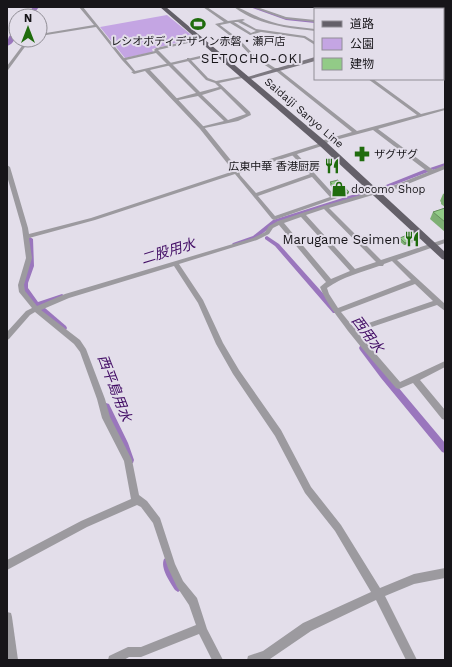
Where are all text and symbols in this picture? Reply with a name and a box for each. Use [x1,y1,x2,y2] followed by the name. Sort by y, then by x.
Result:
[8,8,48,48] north arrow
[314,8,444,80] legend
[24,12,32,25] text: N
[189,15,207,33] sports icon: レシオボディデザイン赤磐・瀬戸店
[350,17,374,31] text: 道路
[110,35,286,48] place label: レシオボディデザイン赤磐・瀬戸店
[350,37,374,51] text: 公園
[201,51,303,66] district label: SETOCHO-OKI
[350,57,374,71] text: 建物
[262,75,346,151] street label: Saidaiji Sanyo Line
[353,145,371,163] pharmacy icon: ザグザグ
[374,148,418,161] place label: ザグザグ
[323,157,341,175] restaurant icon: 広東中華 香港厨房
[228,160,320,173] place label: 広東中華 香港厨房
[330,180,348,198] shop icon: docomo Shop
[351,183,426,196] place label: docomo Shop
[403,230,421,248] restaurant icon: Marugame Seimen
[282,232,400,247] place label: Marugame Seimen
[139,235,199,267] water label: 二股用水
[349,312,388,357] water label: 西用水
[95,352,136,425] water label: 西平島用水

